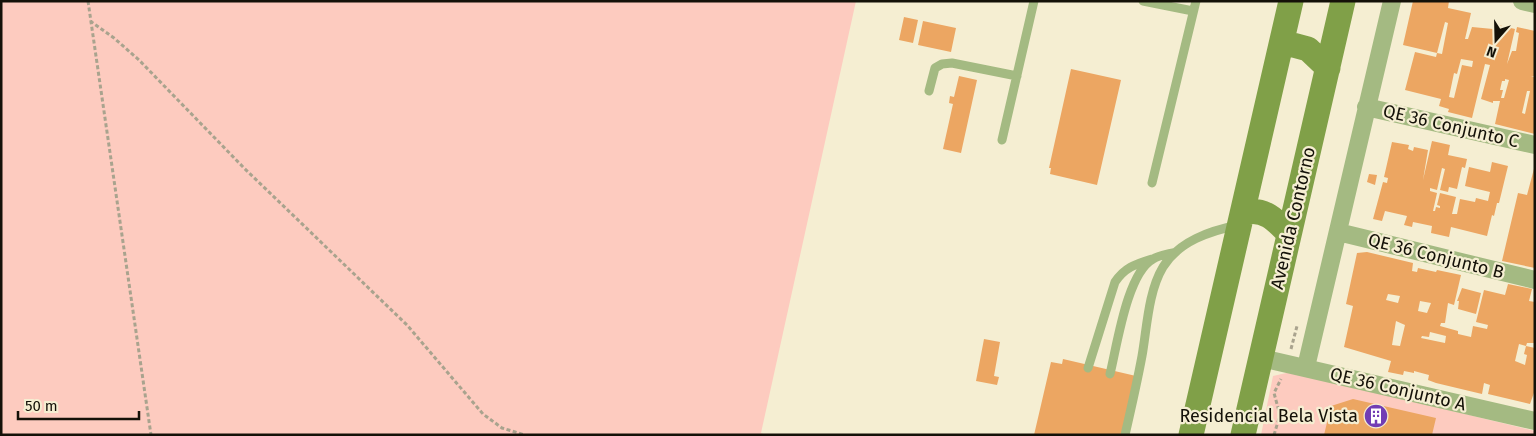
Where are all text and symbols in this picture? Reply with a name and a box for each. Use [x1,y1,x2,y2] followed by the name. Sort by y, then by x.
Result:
[1471,15,1521,65] north arrow
[1484,42,1499,61] text: N
[1381,100,1521,152] street label: QE 36 Conjunto C
[1266,145,1320,291] street label: Avenida Contorno
[1366,228,1506,284] street label: QE 36 Conjunto B
[1328,363,1469,415] street label: QE 36 Conjunto A
[18,388,139,420] scale bar
[25,397,58,415] text: 50 m
[1363,403,1389,429] building icon: Residencial Bela Vista
[1179,405,1358,427] place label: Residencial Bela Vista

